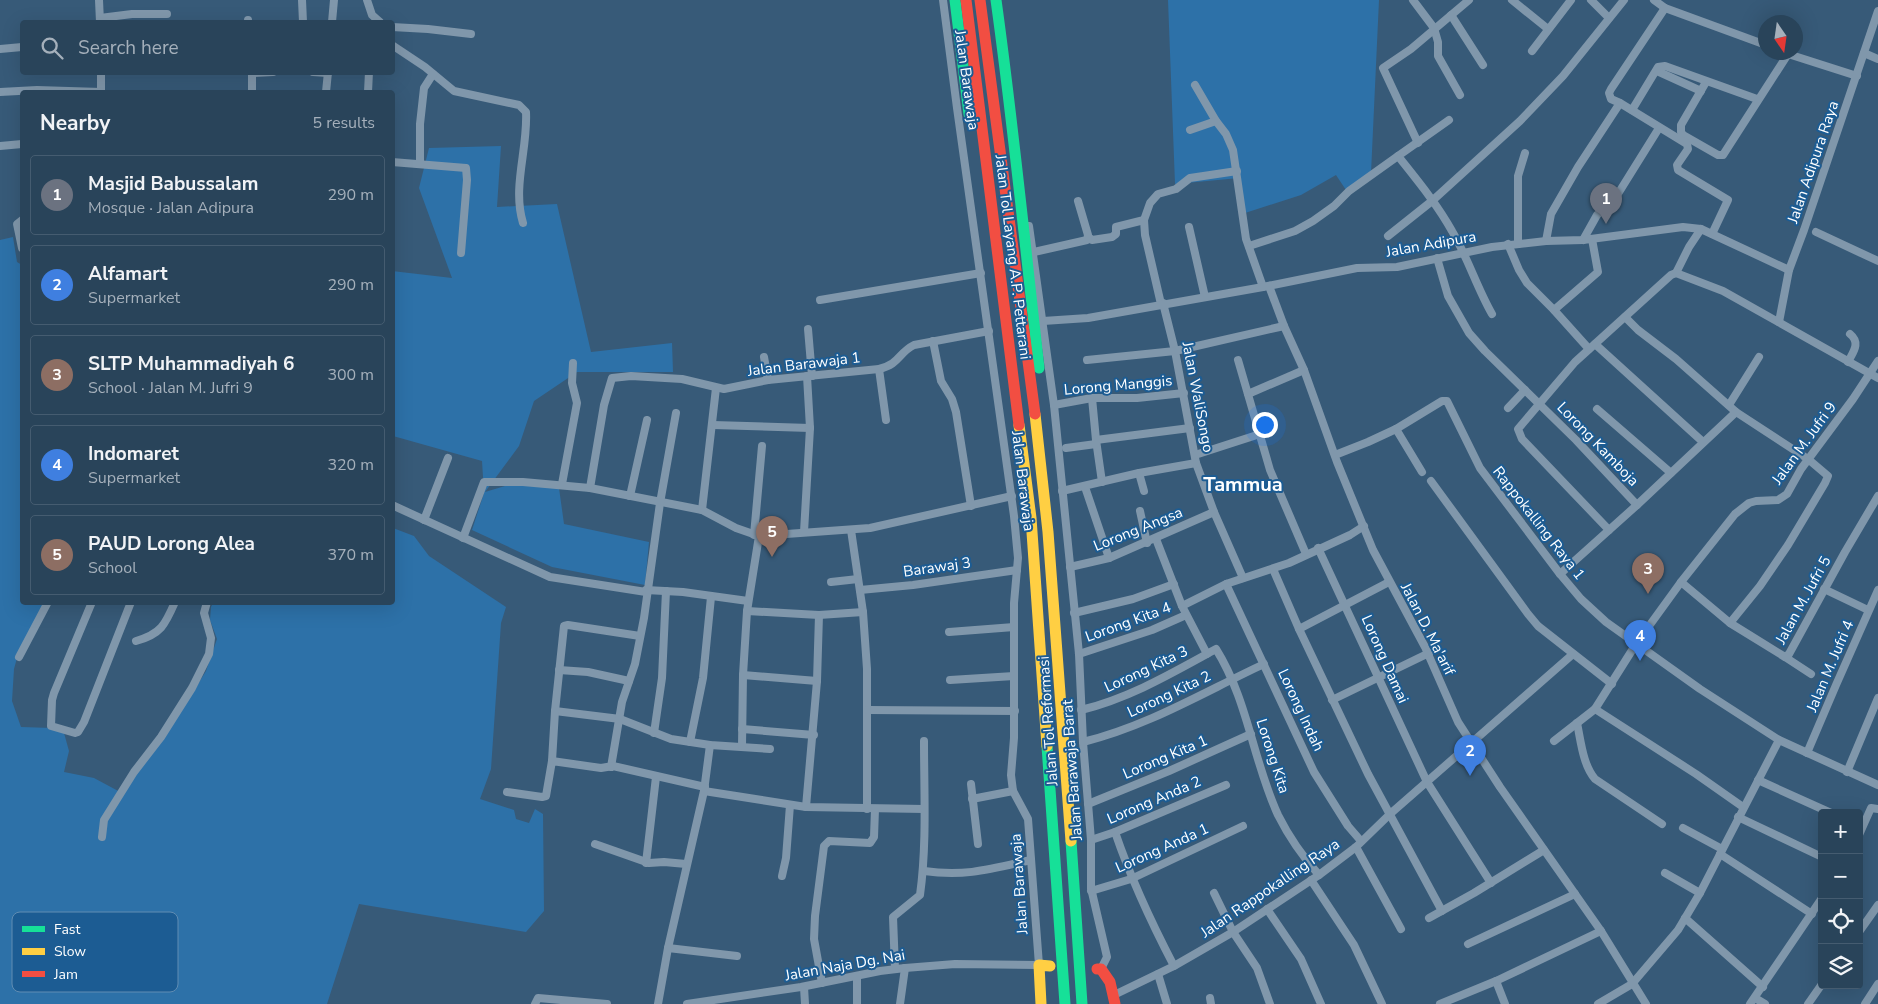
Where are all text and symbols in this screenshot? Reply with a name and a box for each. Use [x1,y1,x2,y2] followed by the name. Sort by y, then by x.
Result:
[1758,15,1803,60] north arrow
[20,20,395,75] search box
[950,28,984,131] street label: Jalan Barawaja
[38,34,66,62] icon: search
[78,35,179,61] text: Search here
[1782,98,1843,227] street label: Jalan Adipura Raya
[40,109,110,137] text: Nearby
[313,112,375,134] text: 5 results
[990,153,1035,360] street label: Jalan Tol Layang A.P. Pettarani
[88,171,258,197] text: Masjid Babussalam
[1590,183,1622,224] pin: 1
[52,184,62,206] text: 1
[327,184,374,206] text: 290 m
[88,197,254,219] text: Mosque · Jalan Adipura
[1383,226,1478,262] street label: Jalan Adipura
[88,261,168,287] text: Alfamart
[52,274,62,296] text: 2
[327,274,374,296] text: 290 m
[88,287,180,309] text: Supermarket
[1177,339,1219,454] street label: Jalan WaliSongo
[745,347,862,381] street label: Jalan Barawaja 1
[88,351,294,377] text: SLTP Muhammadiyah 6
[52,364,62,386] text: 3
[327,364,374,386] text: 300 m
[1063,370,1173,400] street label: Lorong Manggis
[88,377,253,399] text: School · Jalan M. Jufri 9
[1553,398,1643,490] street label: Lorong Kamboja
[1767,398,1841,489] street label: Jalan M. Jufri 9
[1252,412,1278,438] your location
[1007,429,1039,532] street label: Jalan Barawaja
[88,441,179,467] text: Indomaret
[52,454,62,476] text: 4
[327,454,374,476] text: 320 m
[1488,462,1590,584] street label: Rappokalling Raya 1
[88,467,180,489] text: Supermarket
[1203,471,1283,498] district label: Tammua
[1090,502,1186,556] street label: Lorong Angsa
[756,516,788,557] pin: 5
[88,531,255,557] text: PAUD Lorong Alea
[52,544,62,566] text: 5
[327,544,374,566] text: 370 m
[902,552,972,582] street label: Barawaj 3
[1770,552,1835,648] street label: Jalan M. Jufri 5
[1632,553,1664,594] pin: 3
[88,557,137,579] text: School
[1396,578,1460,680] street label: Jalan D. Ma'arif
[1082,597,1174,647] street label: Lorong Kita 4
[1357,612,1413,706] street label: Lorong Damai
[1801,617,1858,716] street label: Jalan M. Jufri 4
[1624,620,1656,661] pin: 4
[1101,641,1191,697] street label: Lorong Kita 3
[1033,655,1063,787] street label: Jalan Tol Reformasi
[1124,666,1214,722] street label: Lorong Kita 2
[1273,666,1329,754] street label: Lorong Indah
[1057,698,1087,842] street label: Jalan Barawaja Barat
[1252,716,1294,796] street label: Lorong Kita
[1120,730,1210,784] street label: Lorong Kita 1
[1454,735,1486,776] pin: 2
[1104,771,1204,829] street label: Lorong Anda 2
[1818,809,1863,989] map controls
[1818,809,1863,854] button: +
[1112,818,1212,878] street label: Lorong Anda 1
[1006,833,1033,936] street label: Jalan Barawaja
[1196,834,1343,943] street label: Jalan Rappokalling Raya
[1818,854,1863,899] button: −
[1818,899,1863,944] button: locate
[12,912,178,992] legend
[54,920,80,939] text: Fast
[54,942,86,961] text: Slow
[1818,944,1863,989] button: layers
[782,945,907,986] street label: Jalan Naja Dg. Nai
[53,965,78,984] text: Jam

